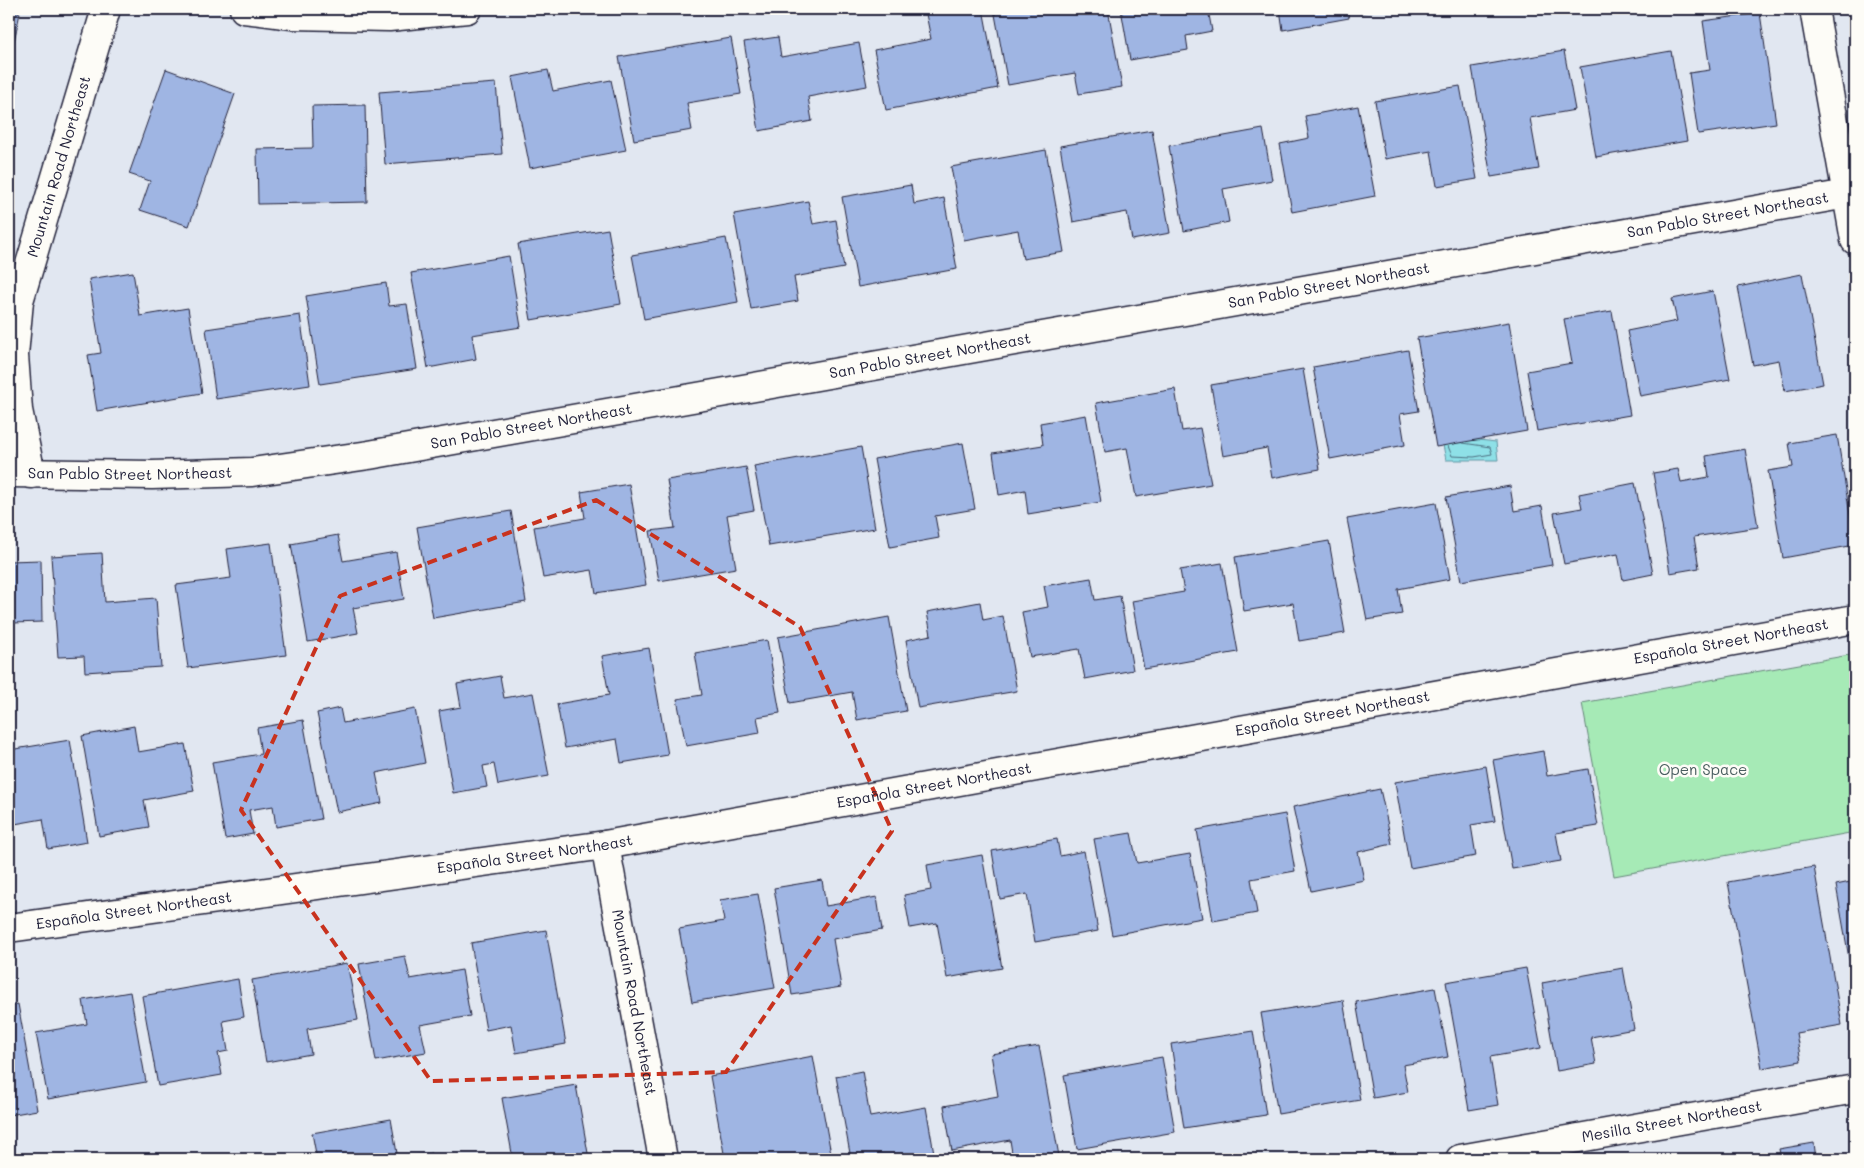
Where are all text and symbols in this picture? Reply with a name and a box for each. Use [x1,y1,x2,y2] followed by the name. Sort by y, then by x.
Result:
[22,73,95,259] street label: Mountain Road Northeast
[1625,186,1830,242] street label: San Pablo Street Northeast
[1226,257,1431,312] street label: San Pablo Street Northeast
[828,327,1032,383] street label: San Pablo Street Northeast
[429,398,633,453] street label: San Pablo Street Northeast
[28,462,232,484] street label: San Pablo Street Northeast
[1632,613,1830,668] street label: Española Street Northeast
[1233,685,1431,740] street label: Española Street Northeast
[835,757,1033,812] street label: Española Street Northeast
[1659,759,1747,779] park label: Open Space
[436,829,634,877] street label: Española Street Northeast
[34,886,233,933] street label: Española Street Northeast
[608,908,662,1097] street label: Mountain Road Northeast
[1580,1095,1763,1146] street label: Mesilla Street Northeast

